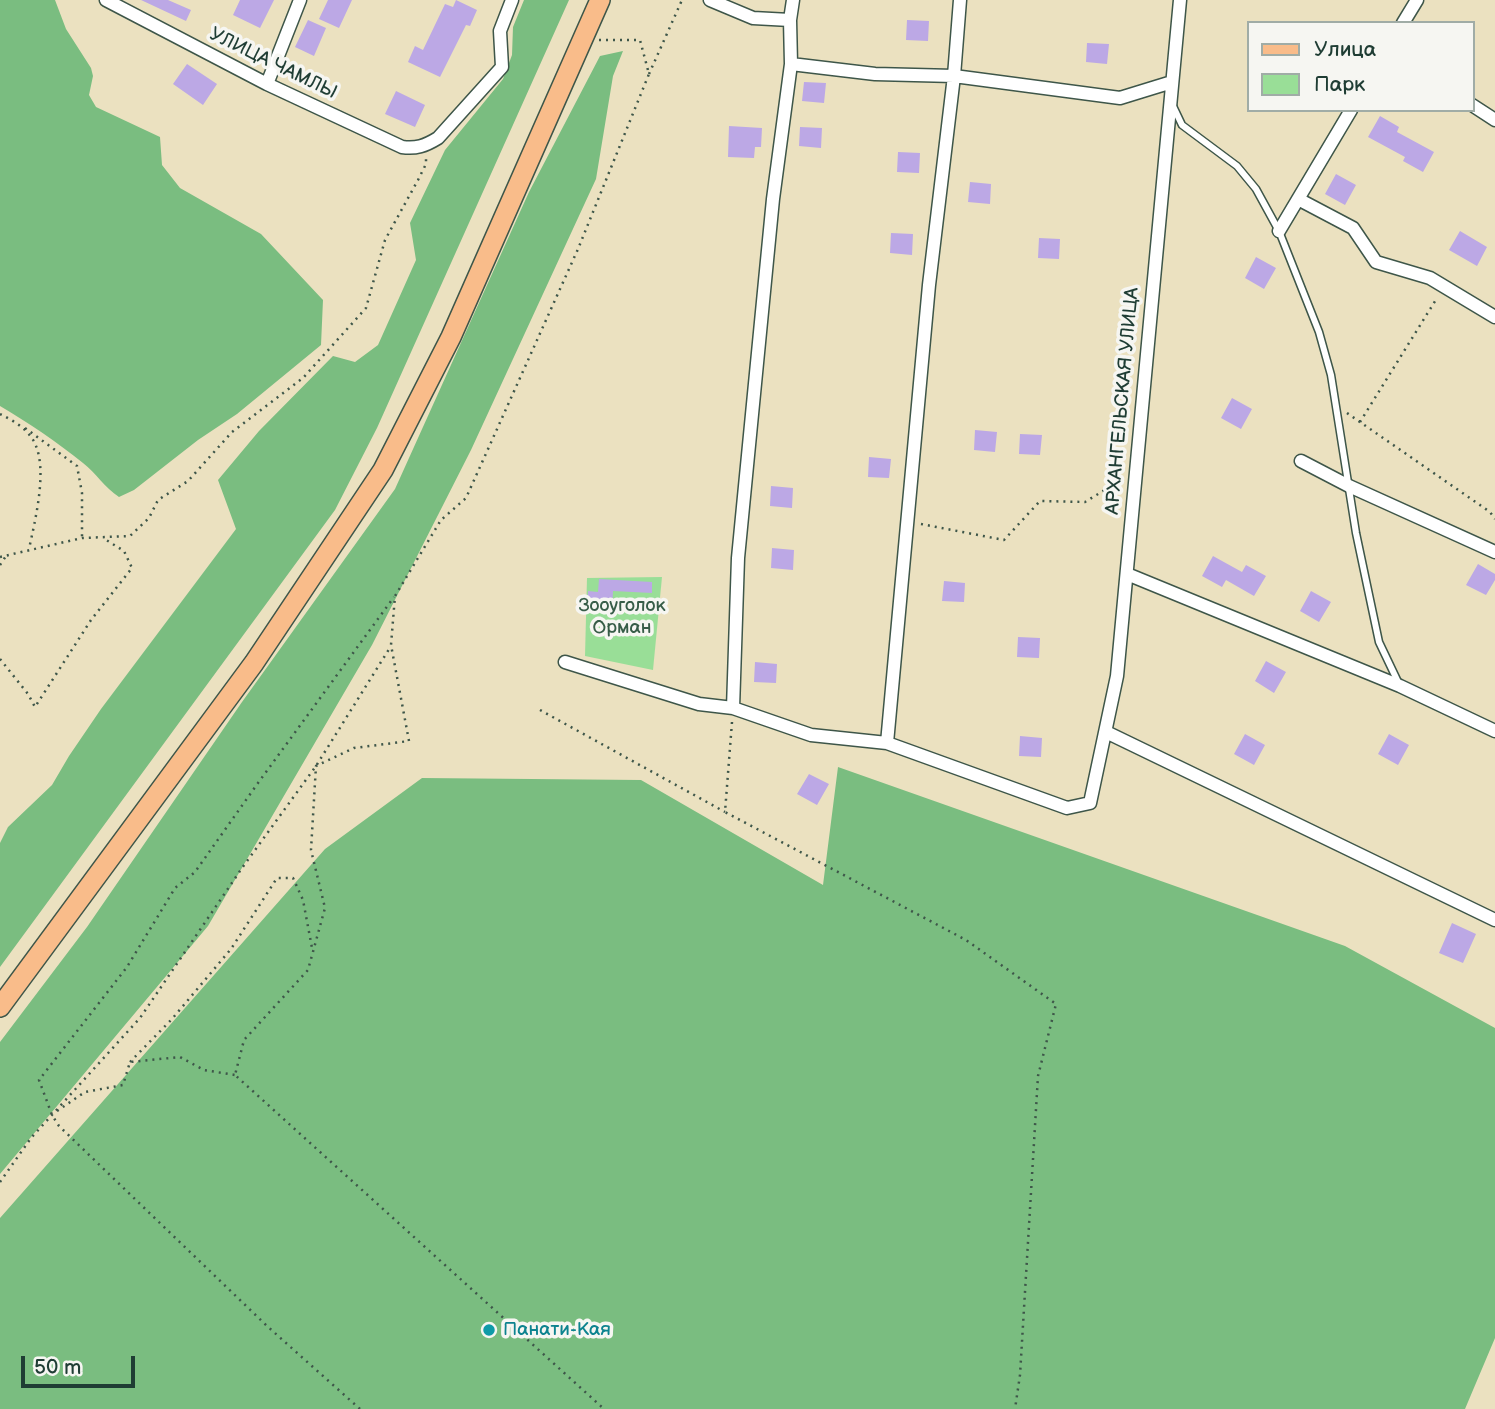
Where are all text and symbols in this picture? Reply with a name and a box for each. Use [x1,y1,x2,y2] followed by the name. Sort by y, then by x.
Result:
[1246,21,1474,112] legend
[206,23,340,105] street label: УЛИЦА ЧАМЛЫ
[1314,37,1376,62] text: Улица
[1314,72,1365,97] text: Парк
[1102,287,1144,515] street label: АРХАНГЕЛЬСКАЯ УЛИЦА
[578,595,666,639] park label: Зооуголок Орман
[503,1319,611,1341] place label: Панати-Кая
[481,1322,497,1338] marker: Панати-Кая
[24,1342,138,1386] scale bar
[34,1355,81,1380] text: 50 m

